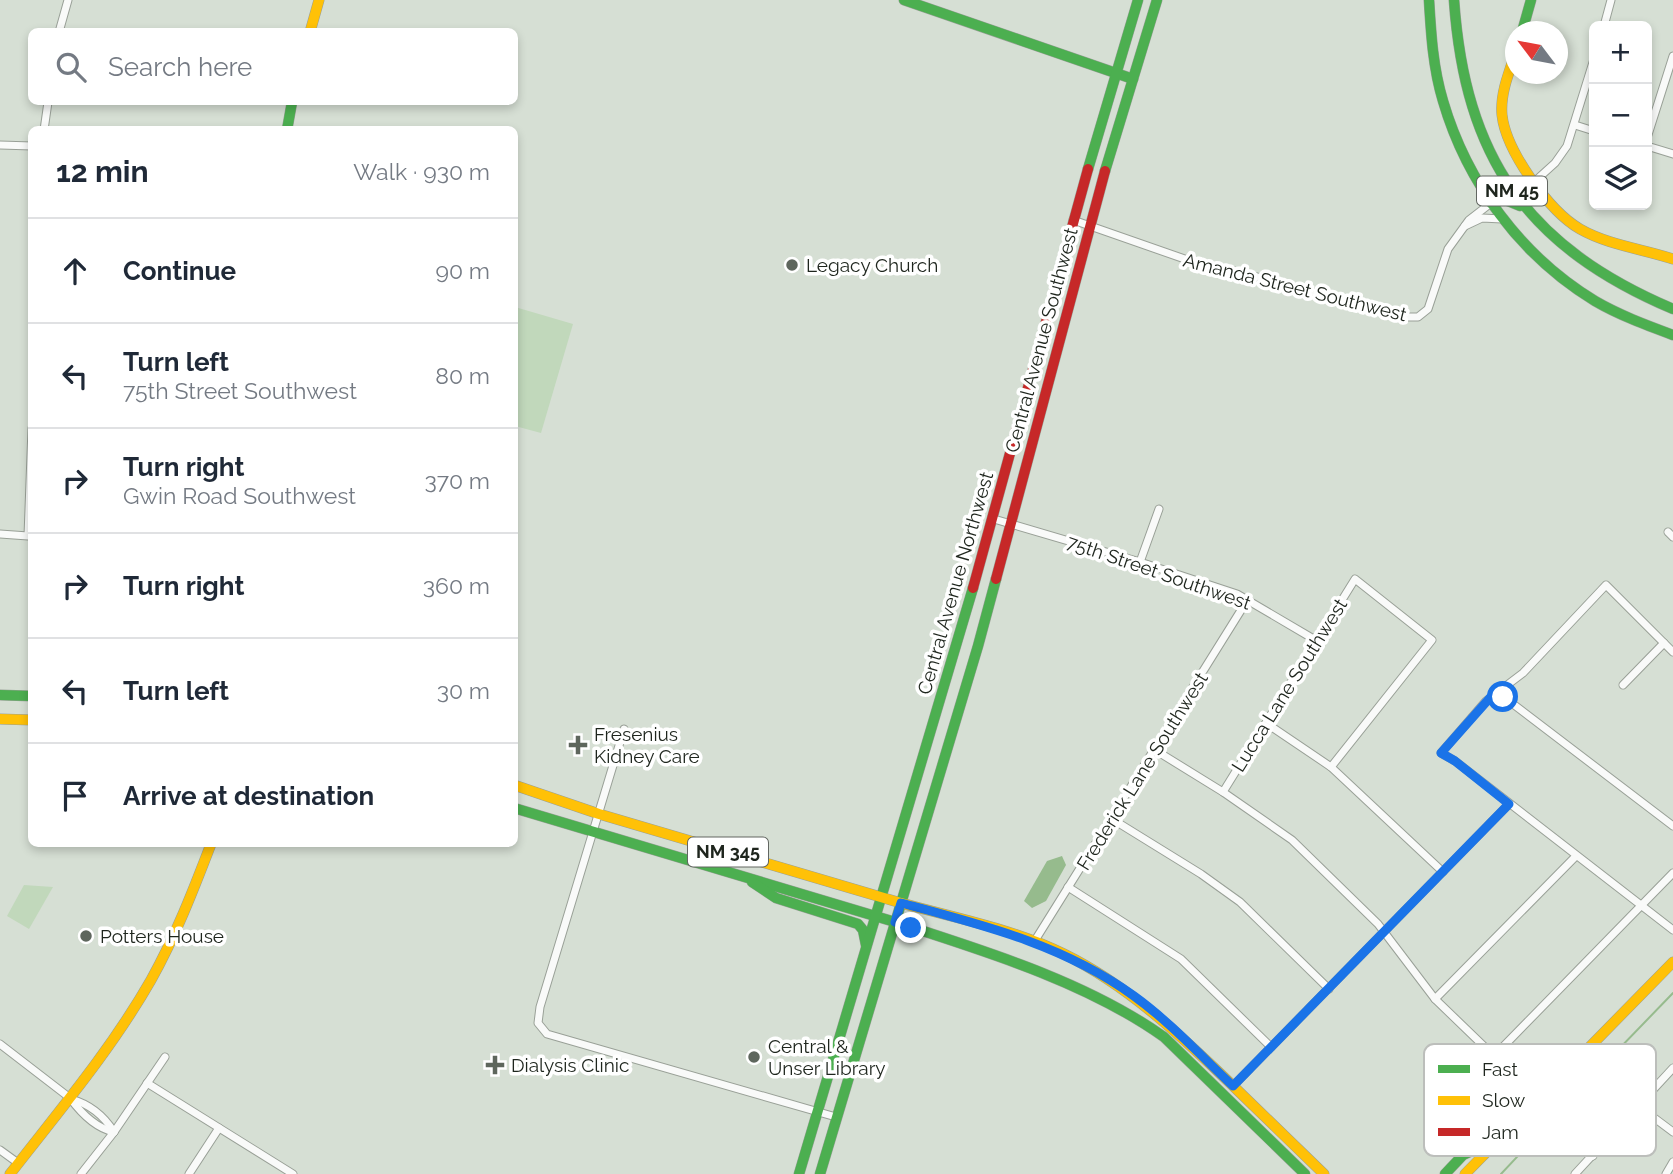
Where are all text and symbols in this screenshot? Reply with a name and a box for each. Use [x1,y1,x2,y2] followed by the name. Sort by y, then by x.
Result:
[1505,21,1568,84] north arrow
[1589,21,1652,210] map controls
[1589,21,1652,84] button: +
[28,28,518,105] search box
[52,48,90,86] icon: search
[108,52,252,82] text: Search here
[1589,84,1652,147] button: −
[1589,147,1652,210] button: layers
[56,154,149,189] text: 12 min
[353,158,490,185] text: Walk · 930 m
[1477,176,1547,206] road number: NM 45
[1000,224,1082,455] street label: Central Avenue Southwest
[1181,249,1410,326] street label: Amanda Street Southwest
[56,252,94,290] icon: ahead
[806,254,938,276] place label: Legacy Church
[123,256,236,286] text: Continue
[435,257,490,284] text: 90 m
[784,257,800,273] marker: Legacy Church
[123,347,229,377] text: Turn left
[56,357,94,395] icon: left
[435,362,490,389] text: 80 m
[123,377,357,404] text: 75th Street Southwest
[123,452,244,482] text: Turn right
[56,462,94,500] icon: right
[425,467,490,494] text: 370 m
[913,469,997,697] street label: Central Avenue Northwest
[123,482,356,509] text: Gwin Road Southwest
[1064,530,1255,614] street label: 75th Street Southwest
[56,567,94,605] icon: right
[123,571,244,601] text: Turn right
[423,572,490,599] text: 360 m
[1227,594,1352,776] street label: Lucca Lane Southwest
[1072,668,1212,874] street label: Frederick Lane Southwest
[56,672,94,710] icon: left
[123,676,229,706] text: Turn left
[437,677,490,704] text: 30 m
[1487,681,1518,712] route start
[594,723,700,767] place label: Fresenius Kidney Care
[568,735,588,755] marker: Fresenius Kidney Care
[56,777,94,815] icon: arrive
[123,781,374,811] text: Arrive at destination
[688,838,768,866] road number: NM 345
[895,912,926,943] route end
[100,925,224,947] place label: Potters House
[78,928,94,944] marker: Potters House
[768,1035,886,1079] place label: Central & Unser Library
[1424,1044,1656,1156] legend
[746,1049,762,1065] marker: Central & Unser Library
[511,1054,629,1076] place label: Dialysis Clinic
[485,1055,505,1075] marker: Dialysis Clinic
[1482,1058,1518,1080] text: Fast
[1482,1089,1526,1111] text: Slow
[1482,1121,1519,1143] text: Jam

